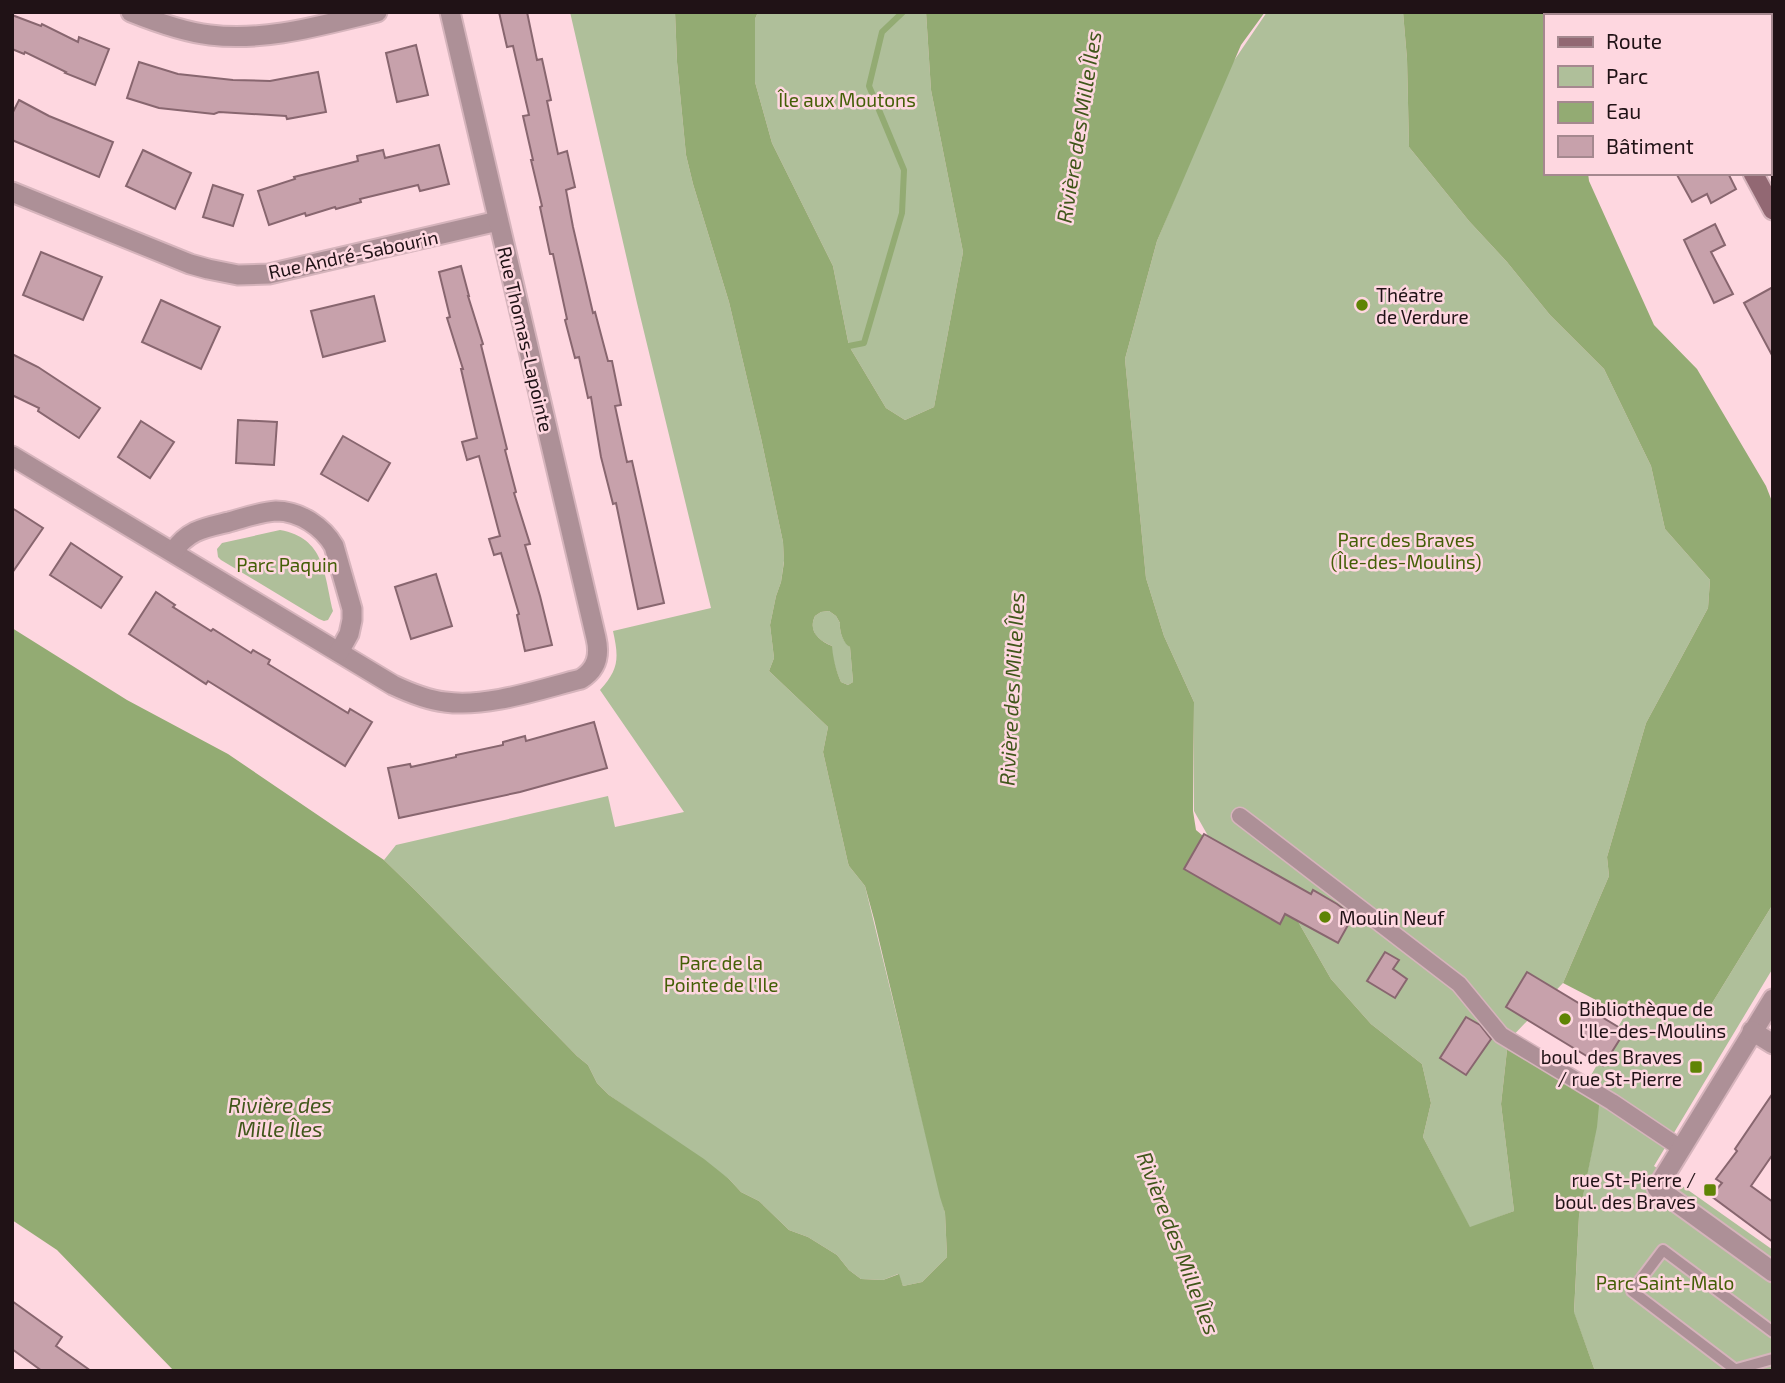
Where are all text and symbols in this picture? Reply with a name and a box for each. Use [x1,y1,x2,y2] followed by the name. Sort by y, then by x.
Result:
[1544,14,1771,175] legend
[1606,28,1662,53] text: Route
[1050,29,1106,225] water label: Rivière des Mille Îles
[1606,63,1648,88] text: Parc
[777,88,916,111] park label: Île aux Moutons
[1606,98,1641,123] text: Eau
[1606,133,1694,158] text: Bâtiment
[266,225,440,283] street label: Rue André-Sabourin
[493,244,559,434] street label: Rue Thomas-Lapointe
[1376,283,1469,328] place label: Théatre de Verdure
[1354,297,1370,313] marker: Théatre de Verdure
[1330,528,1482,573] park label: Parc des Braves (Île-des-Moulins)
[236,553,338,576] park label: Parc Paquin
[993,592,1029,786] water label: Rivière des Mille Îles
[1339,906,1445,929] place label: Moulin Neuf
[1317,909,1333,925] marker: Moulin Neuf
[664,951,778,996] park label: Parc de la Pointe de l'Ile
[1579,997,1726,1042] place label: Bibliothèque de l'Ile-des-Moulins
[1557,1011,1573,1027] marker: Bibliothèque de l'Ile-des-Moulins
[1541,1045,1682,1090] place label: boul. des Braves / rue St-Pierre
[1688,1059,1704,1075] marker: boul. des Braves / rue St-Pierre
[228,1092,332,1141] water label: Rivière des Mille Îles
[1133,1148,1225,1338] water label: Rivière des Mille Îles
[1555,1168,1696,1213] place label: rue St-Pierre / boul. des Braves
[1702,1182,1718,1198] marker: rue St-Pierre / boul. des Braves
[1596,1271,1734,1294] park label: Parc Saint-Malo

